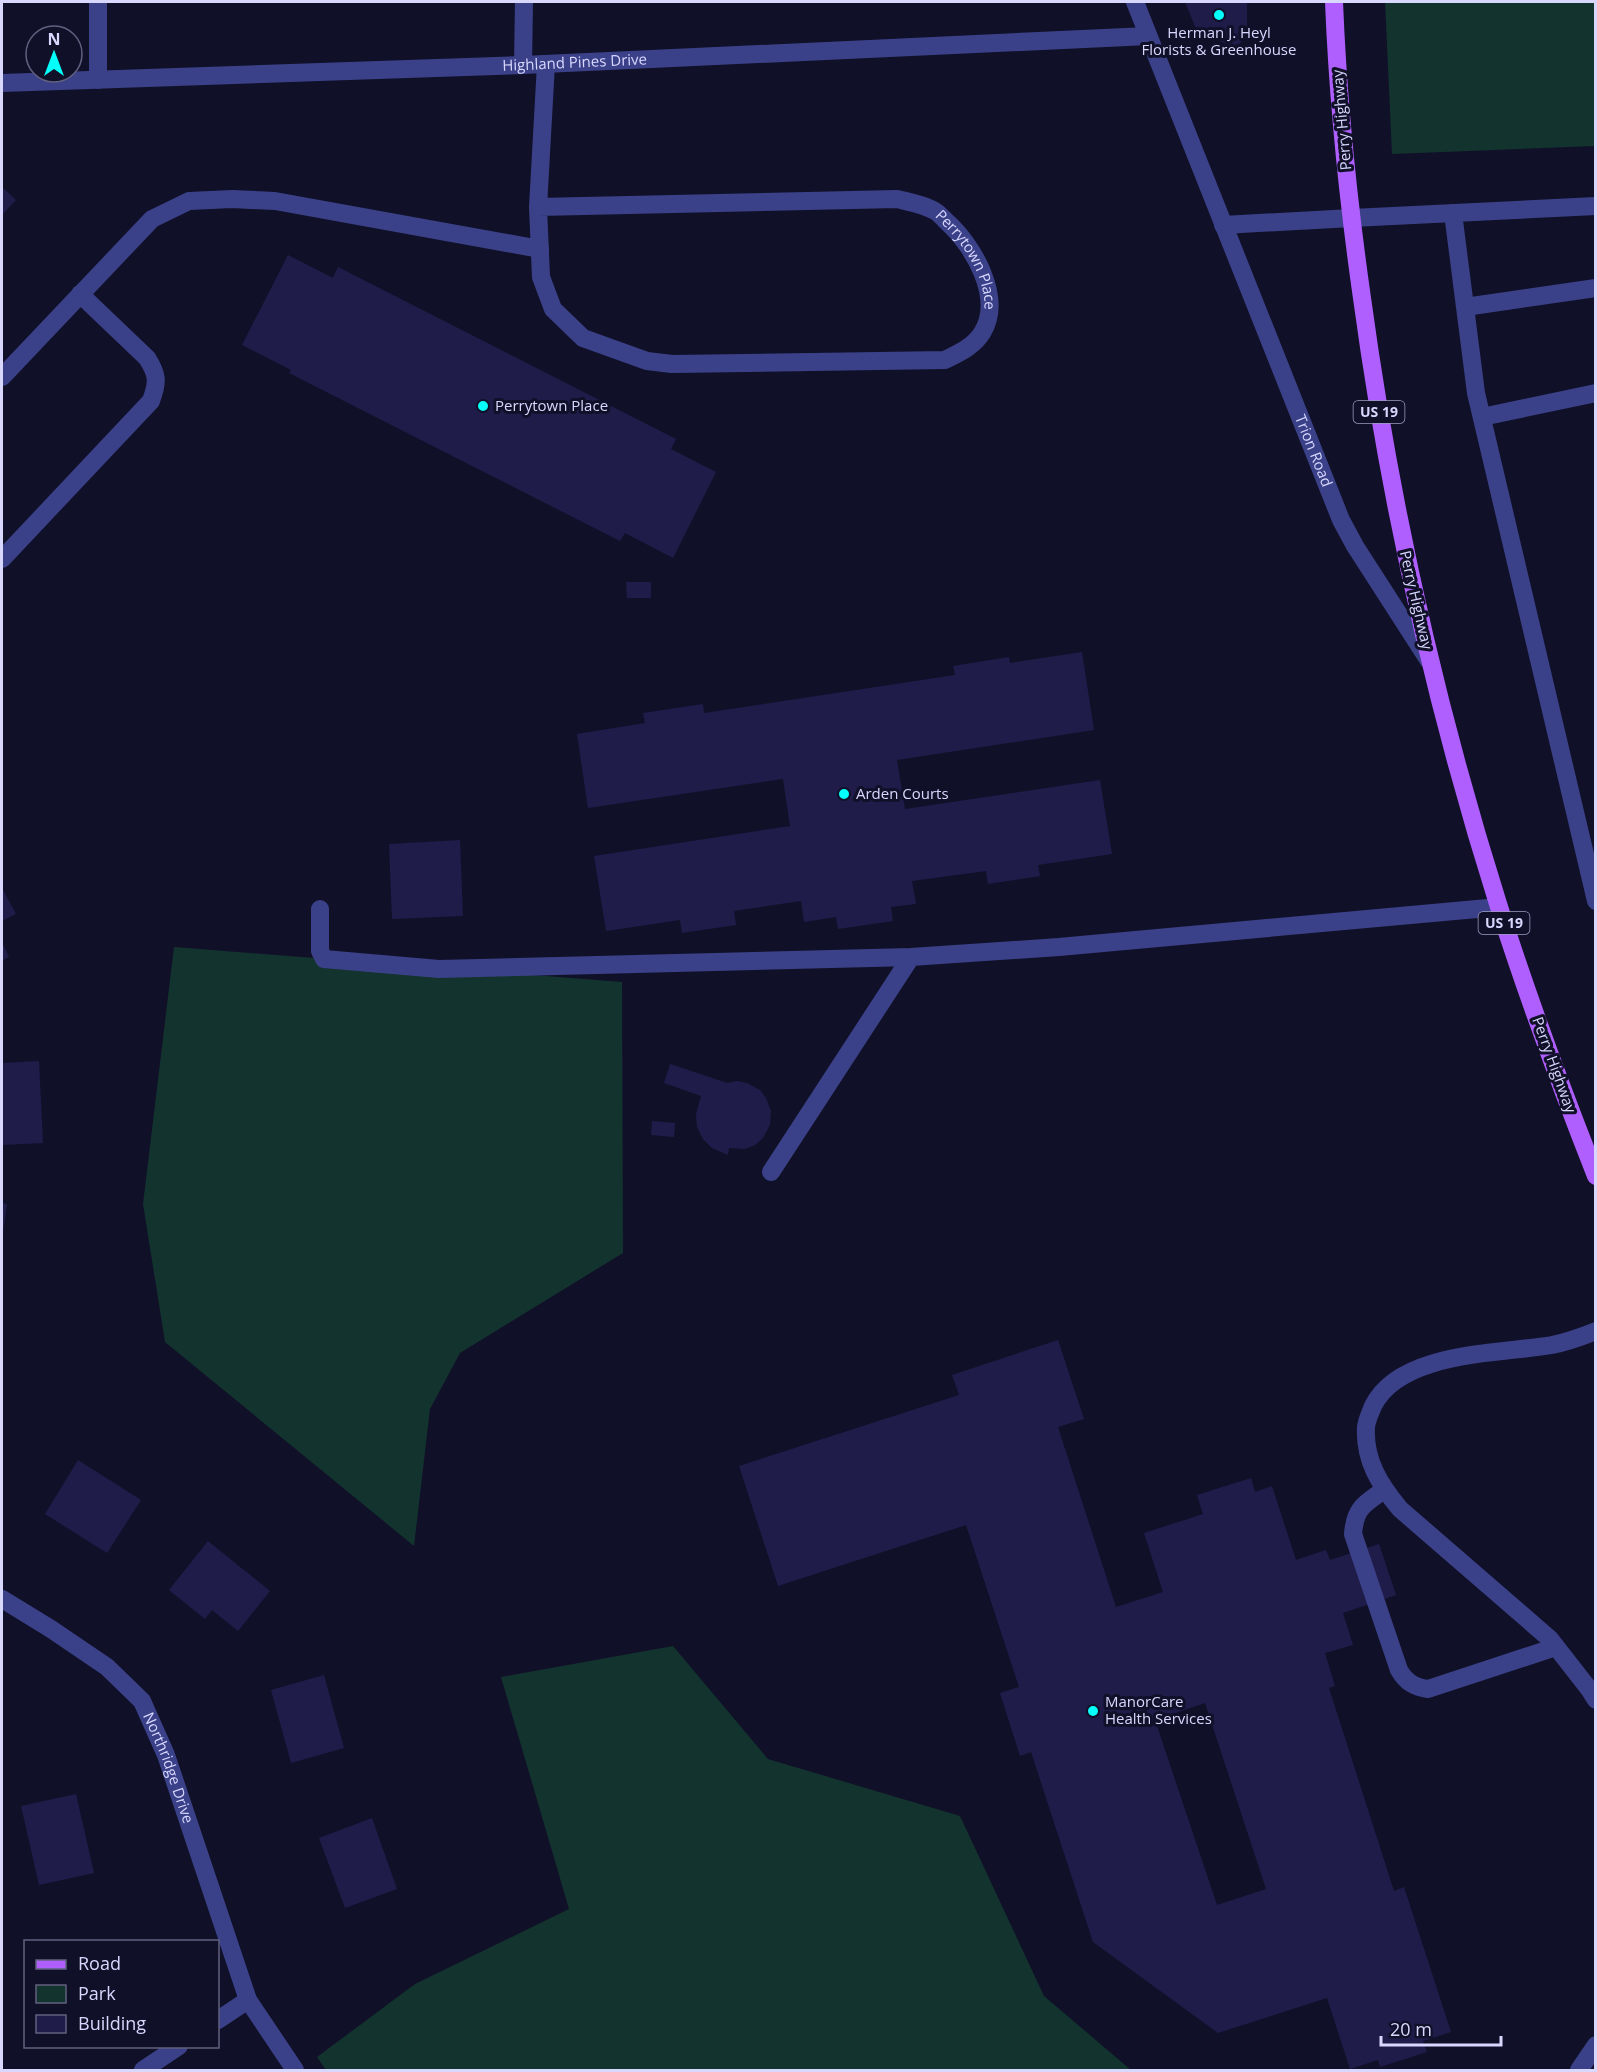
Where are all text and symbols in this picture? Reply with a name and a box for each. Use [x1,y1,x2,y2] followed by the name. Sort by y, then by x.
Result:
[1212,8,1226,22] marker: Herman J. Heyl Florists & Greenhouse
[1142,22,1296,59] place label: Herman J. Heyl Florists & Greenhouse
[24,24,84,84] north arrow
[47,28,61,50] text: N
[502,48,647,75] street label: Highland Pines Drive
[1327,69,1355,171] street label: Perry Highway
[932,205,1000,310] street label: Perrytown Place
[495,395,608,415] place label: Perrytown Place
[476,399,490,413] marker: Perrytown Place
[1354,401,1404,423] road number: US 19
[1291,411,1338,490] street label: Trion Road
[1396,548,1438,652] street label: Perry Highway
[856,783,949,803] place label: Arden Courts
[837,787,851,801] marker: Arden Courts
[1478,912,1530,934] road number: US 19
[1528,1014,1582,1116] street label: Perry Highway
[1105,1691,1212,1728] place label: ManorCare Health Services
[1086,1704,1100,1718] marker: ManorCare Health Services
[139,1709,199,1826] street label: Northridge Drive
[24,1940,219,2048] legend
[78,1951,121,1975] text: Road
[78,1981,116,2005] text: Park
[1381,2009,1501,2047] scale bar
[78,2011,146,2035] text: Building
[1390,2017,1432,2041] text: 20 m

